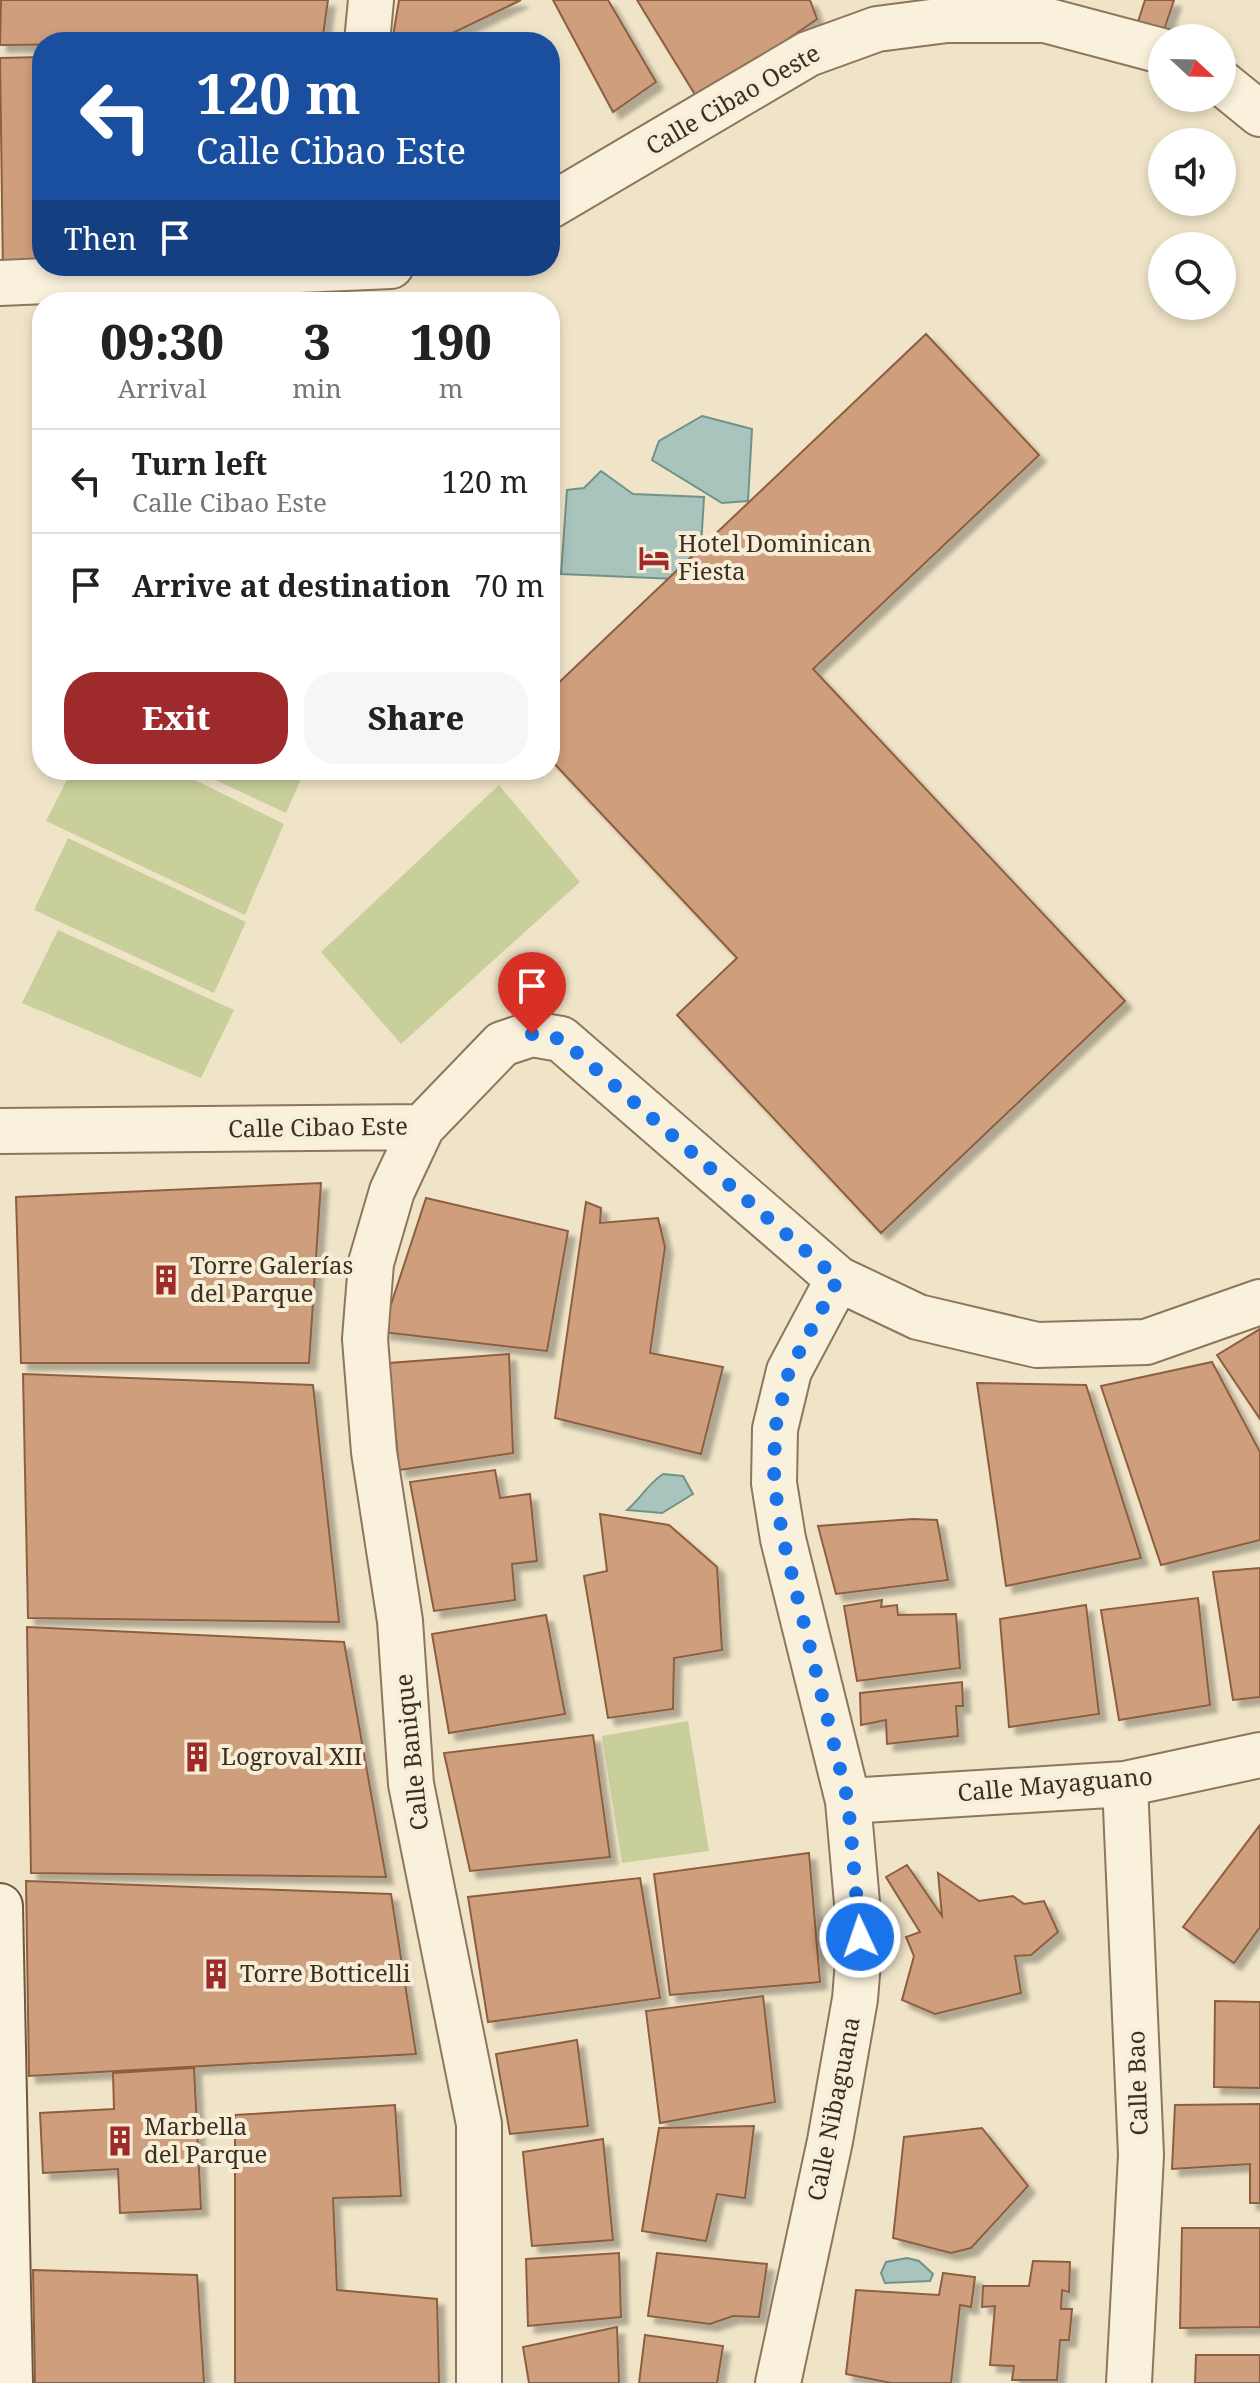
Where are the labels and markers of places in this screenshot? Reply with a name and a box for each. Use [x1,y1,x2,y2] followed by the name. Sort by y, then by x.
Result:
[678,526,871,587] place label: Hotel Dominican Fiesta
[637,541,671,575] hotel icon: Hotel Dominican Fiesta
[498,952,566,1034] pin
[190,1248,353,1309] place label: Torre Galerías del Parque
[149,1263,183,1297] building icon: Torre Galerías del Parque
[221,1739,362,1772] place label: Logroval XII
[180,1740,214,1774] building icon: Logroval XII
[240,1956,411,1989] place label: Torre Botticelli
[199,1957,233,1991] building icon: Torre Botticelli
[144,2109,267,2170] place label: Marbella del Parque
[103,2124,137,2158] building icon: Marbella del Parque

